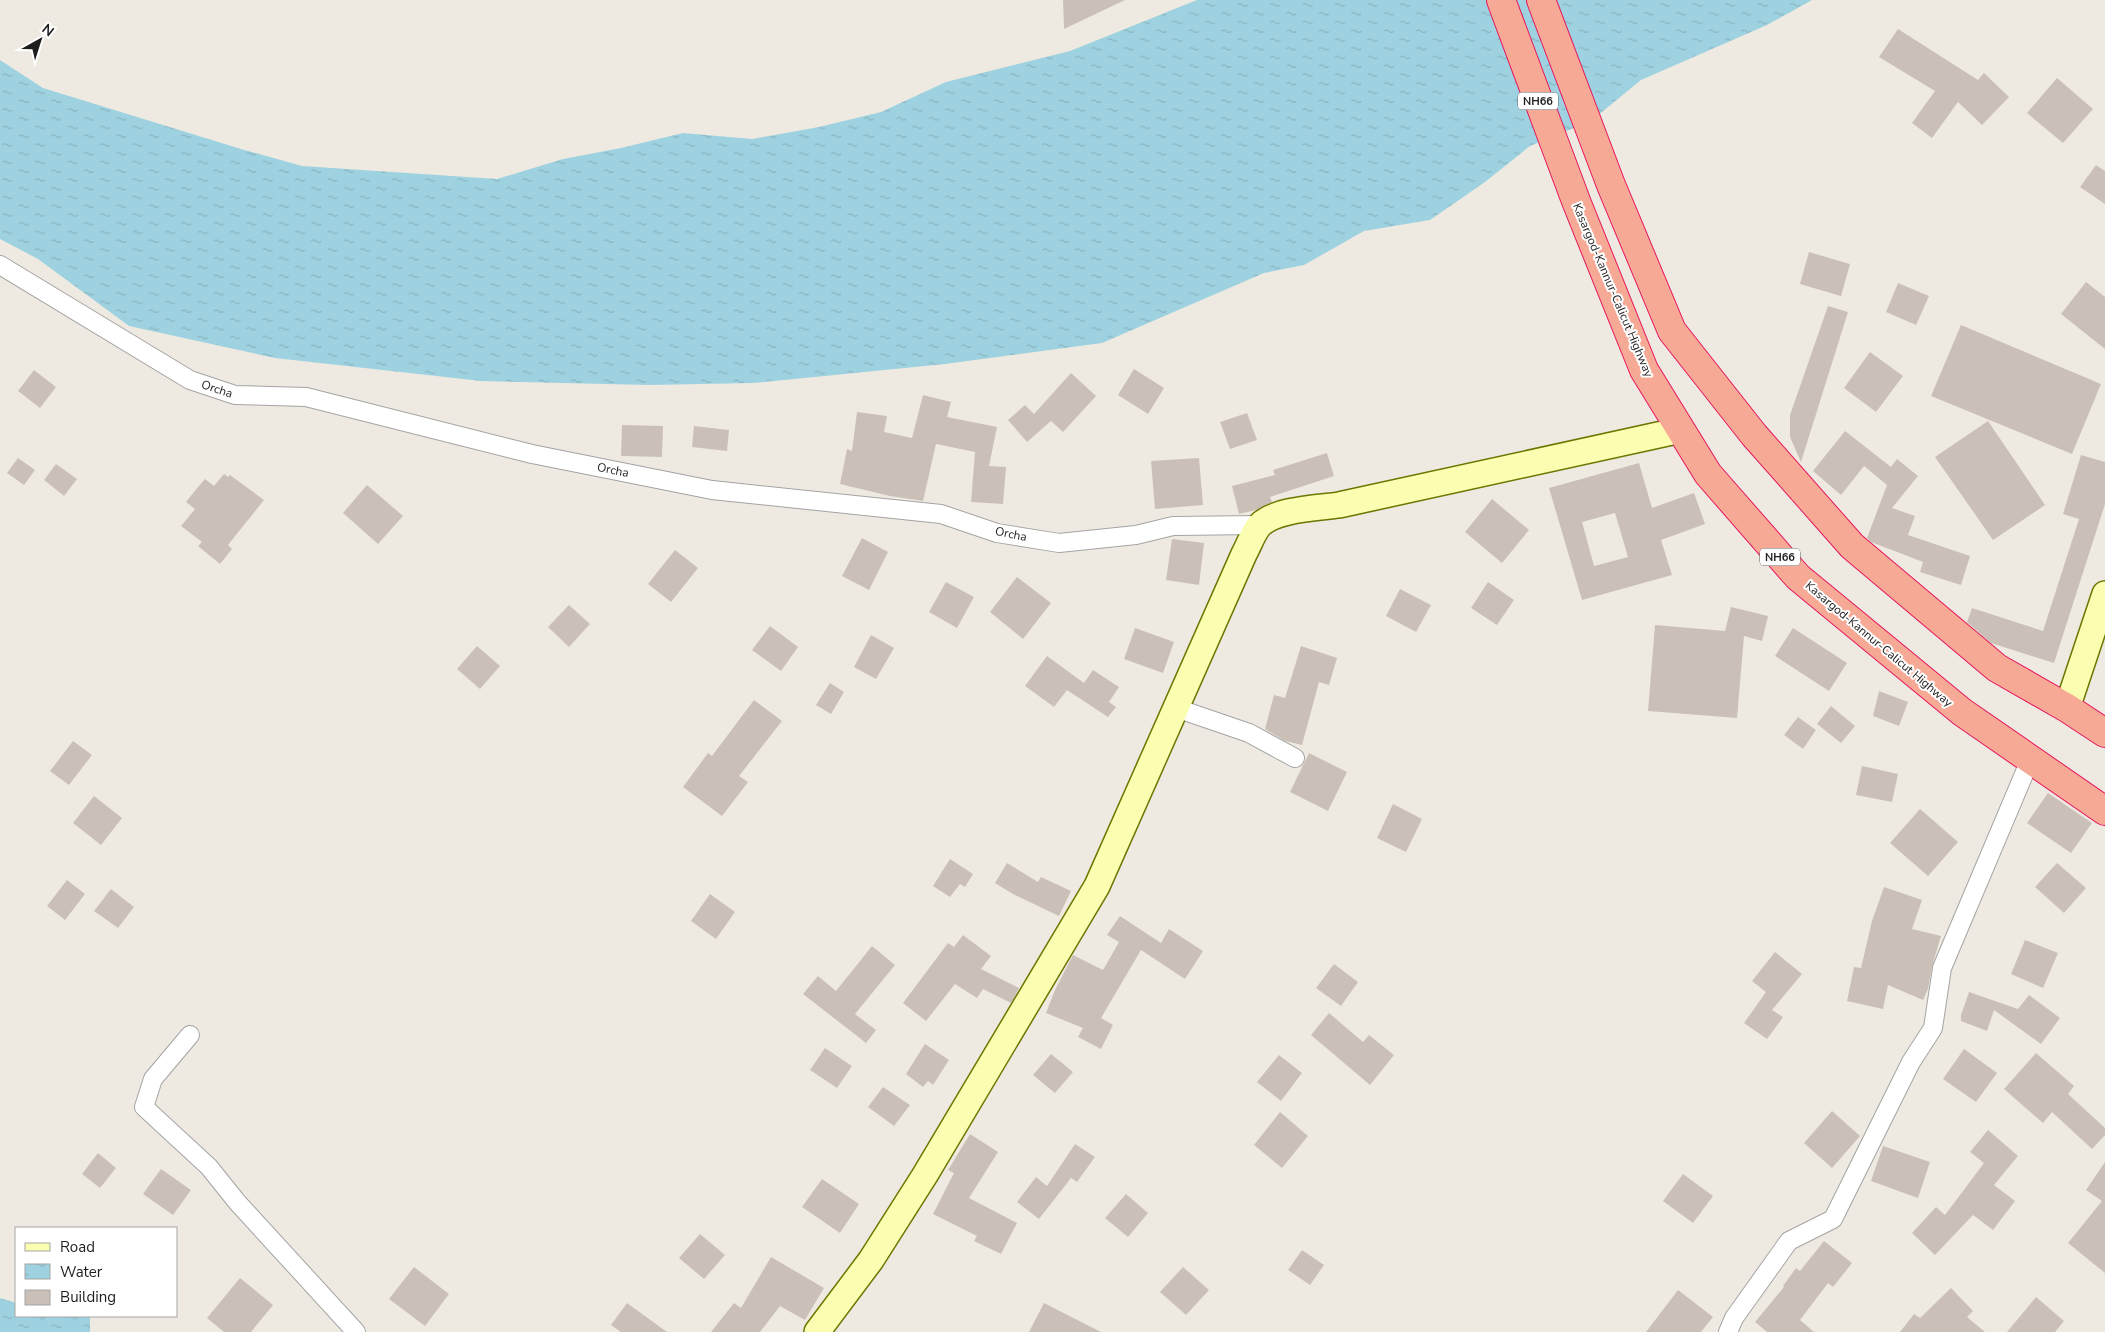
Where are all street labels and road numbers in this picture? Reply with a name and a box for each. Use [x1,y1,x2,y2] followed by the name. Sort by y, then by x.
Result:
[1518,92,1558,110] road number: NH66
[1569,201,1657,380] street label: Kasargod-Kannur-Calicut Highway
[199,376,235,402] street label: Orcha
[596,459,630,481] street label: Orcha
[994,523,1028,545] street label: Orcha
[1760,548,1800,566] road number: NH66
[1802,578,1957,711] street label: Kasargod-Kannur-Calicut Highway

